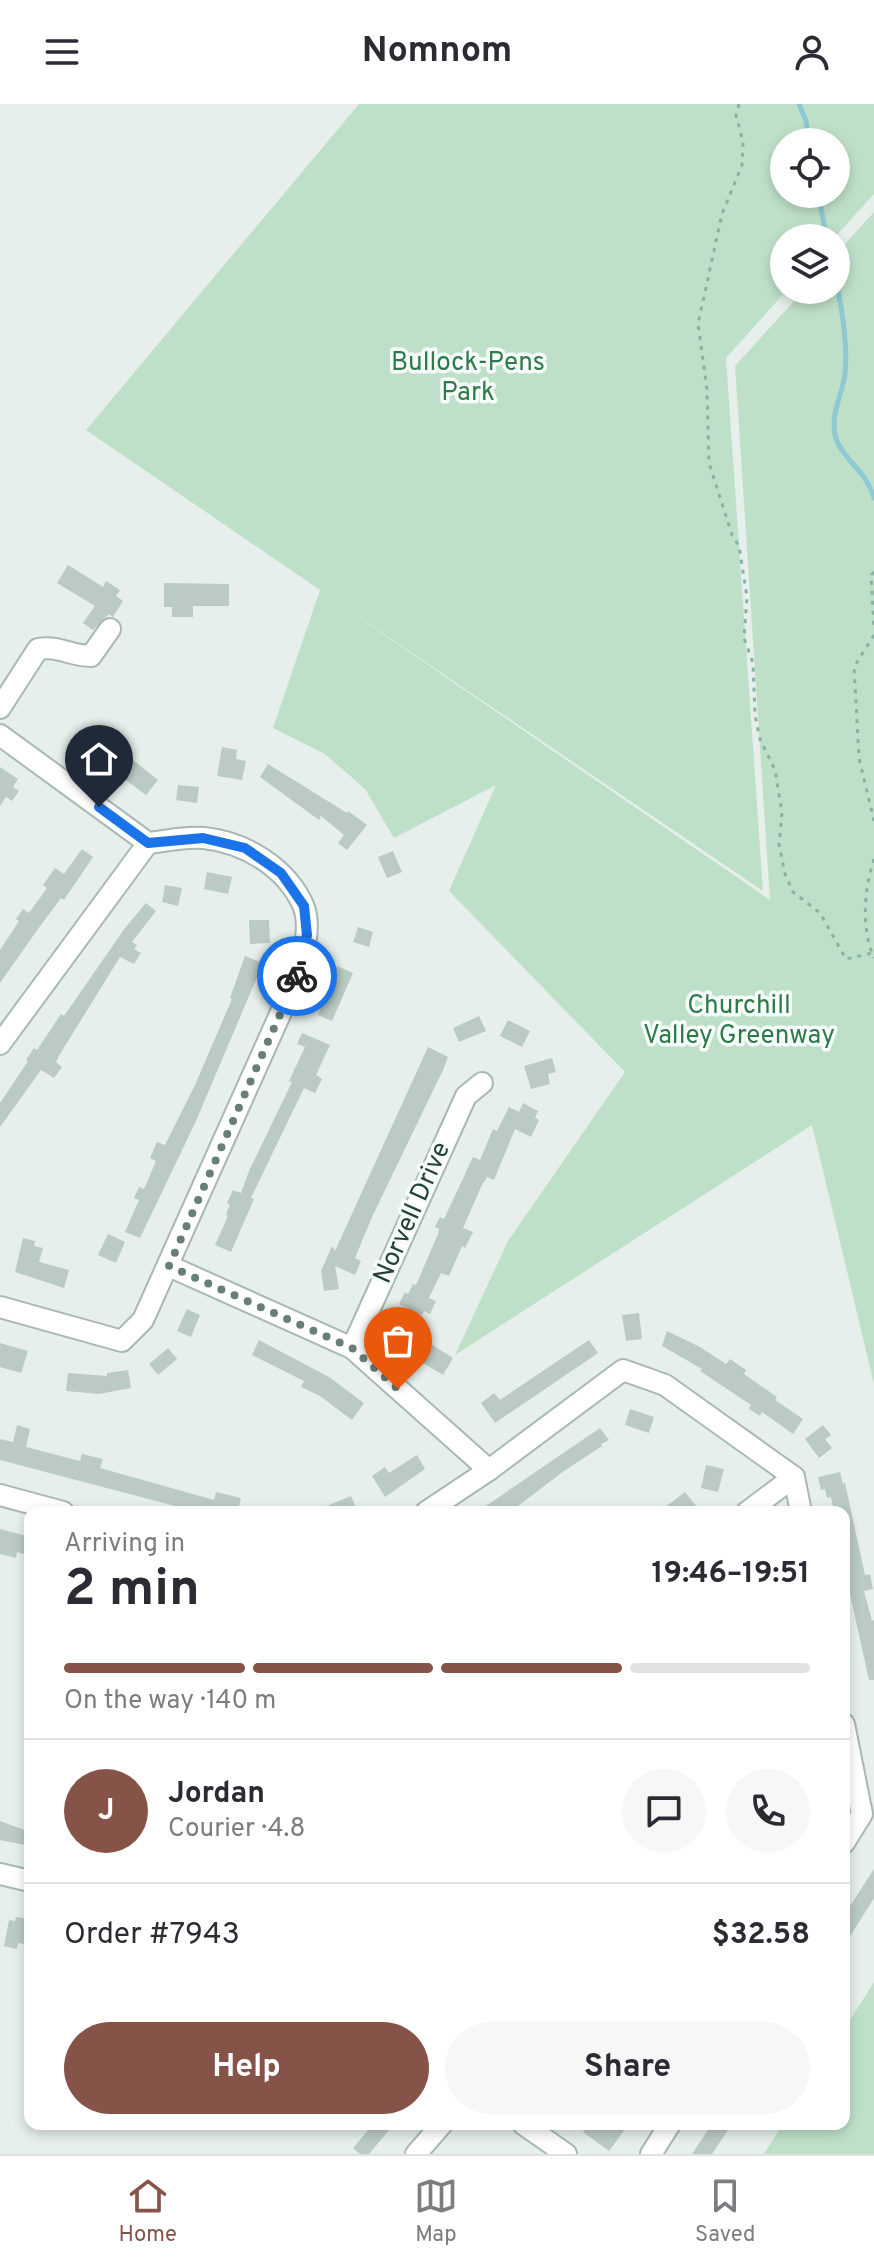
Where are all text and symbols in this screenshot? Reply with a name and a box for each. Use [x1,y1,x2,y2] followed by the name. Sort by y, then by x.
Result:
[362,29,512,75] text: Nomnom
[40,30,84,74] icon: menu
[790,30,834,74] icon: person
[770,128,850,304] map controls
[770,128,850,208] button: locate
[770,224,850,304] button: layers
[391,347,545,410] park label: Bullock-Pens Park
[65,725,133,807] pin
[77,737,121,781] icon: home
[257,936,337,1016] courier
[275,954,319,998] icon: bike
[643,990,835,1053] park label: Churchill Valley Greenway
[367,1137,459,1289] street label: Norvell Drive
[364,1307,432,1389] pin
[376,1319,420,1363] icon: bag
[64,1528,185,1561] text: Arriving in
[651,1556,810,1593] text: 19:46–19:51
[64,1558,200,1624] text: 2 min
[64,1685,276,1718] text: On the way · 140 m
[622,1769,706,1853] button: chat
[726,1769,810,1853] button: phone
[168,1776,265,1813] text: Jordan
[98,1793,114,1830] text: J
[168,1813,305,1846] text: Courier · 4.8
[64,1917,240,1954] text: Order #7943
[712,1917,810,1954] text: $32.58
[64,2022,429,2114] button: Help
[445,2022,810,2114] button: Share
[119,2174,177,2249] tab: Home
[414,2174,458,2249] tab: Map
[695,2174,755,2249] tab: Saved

